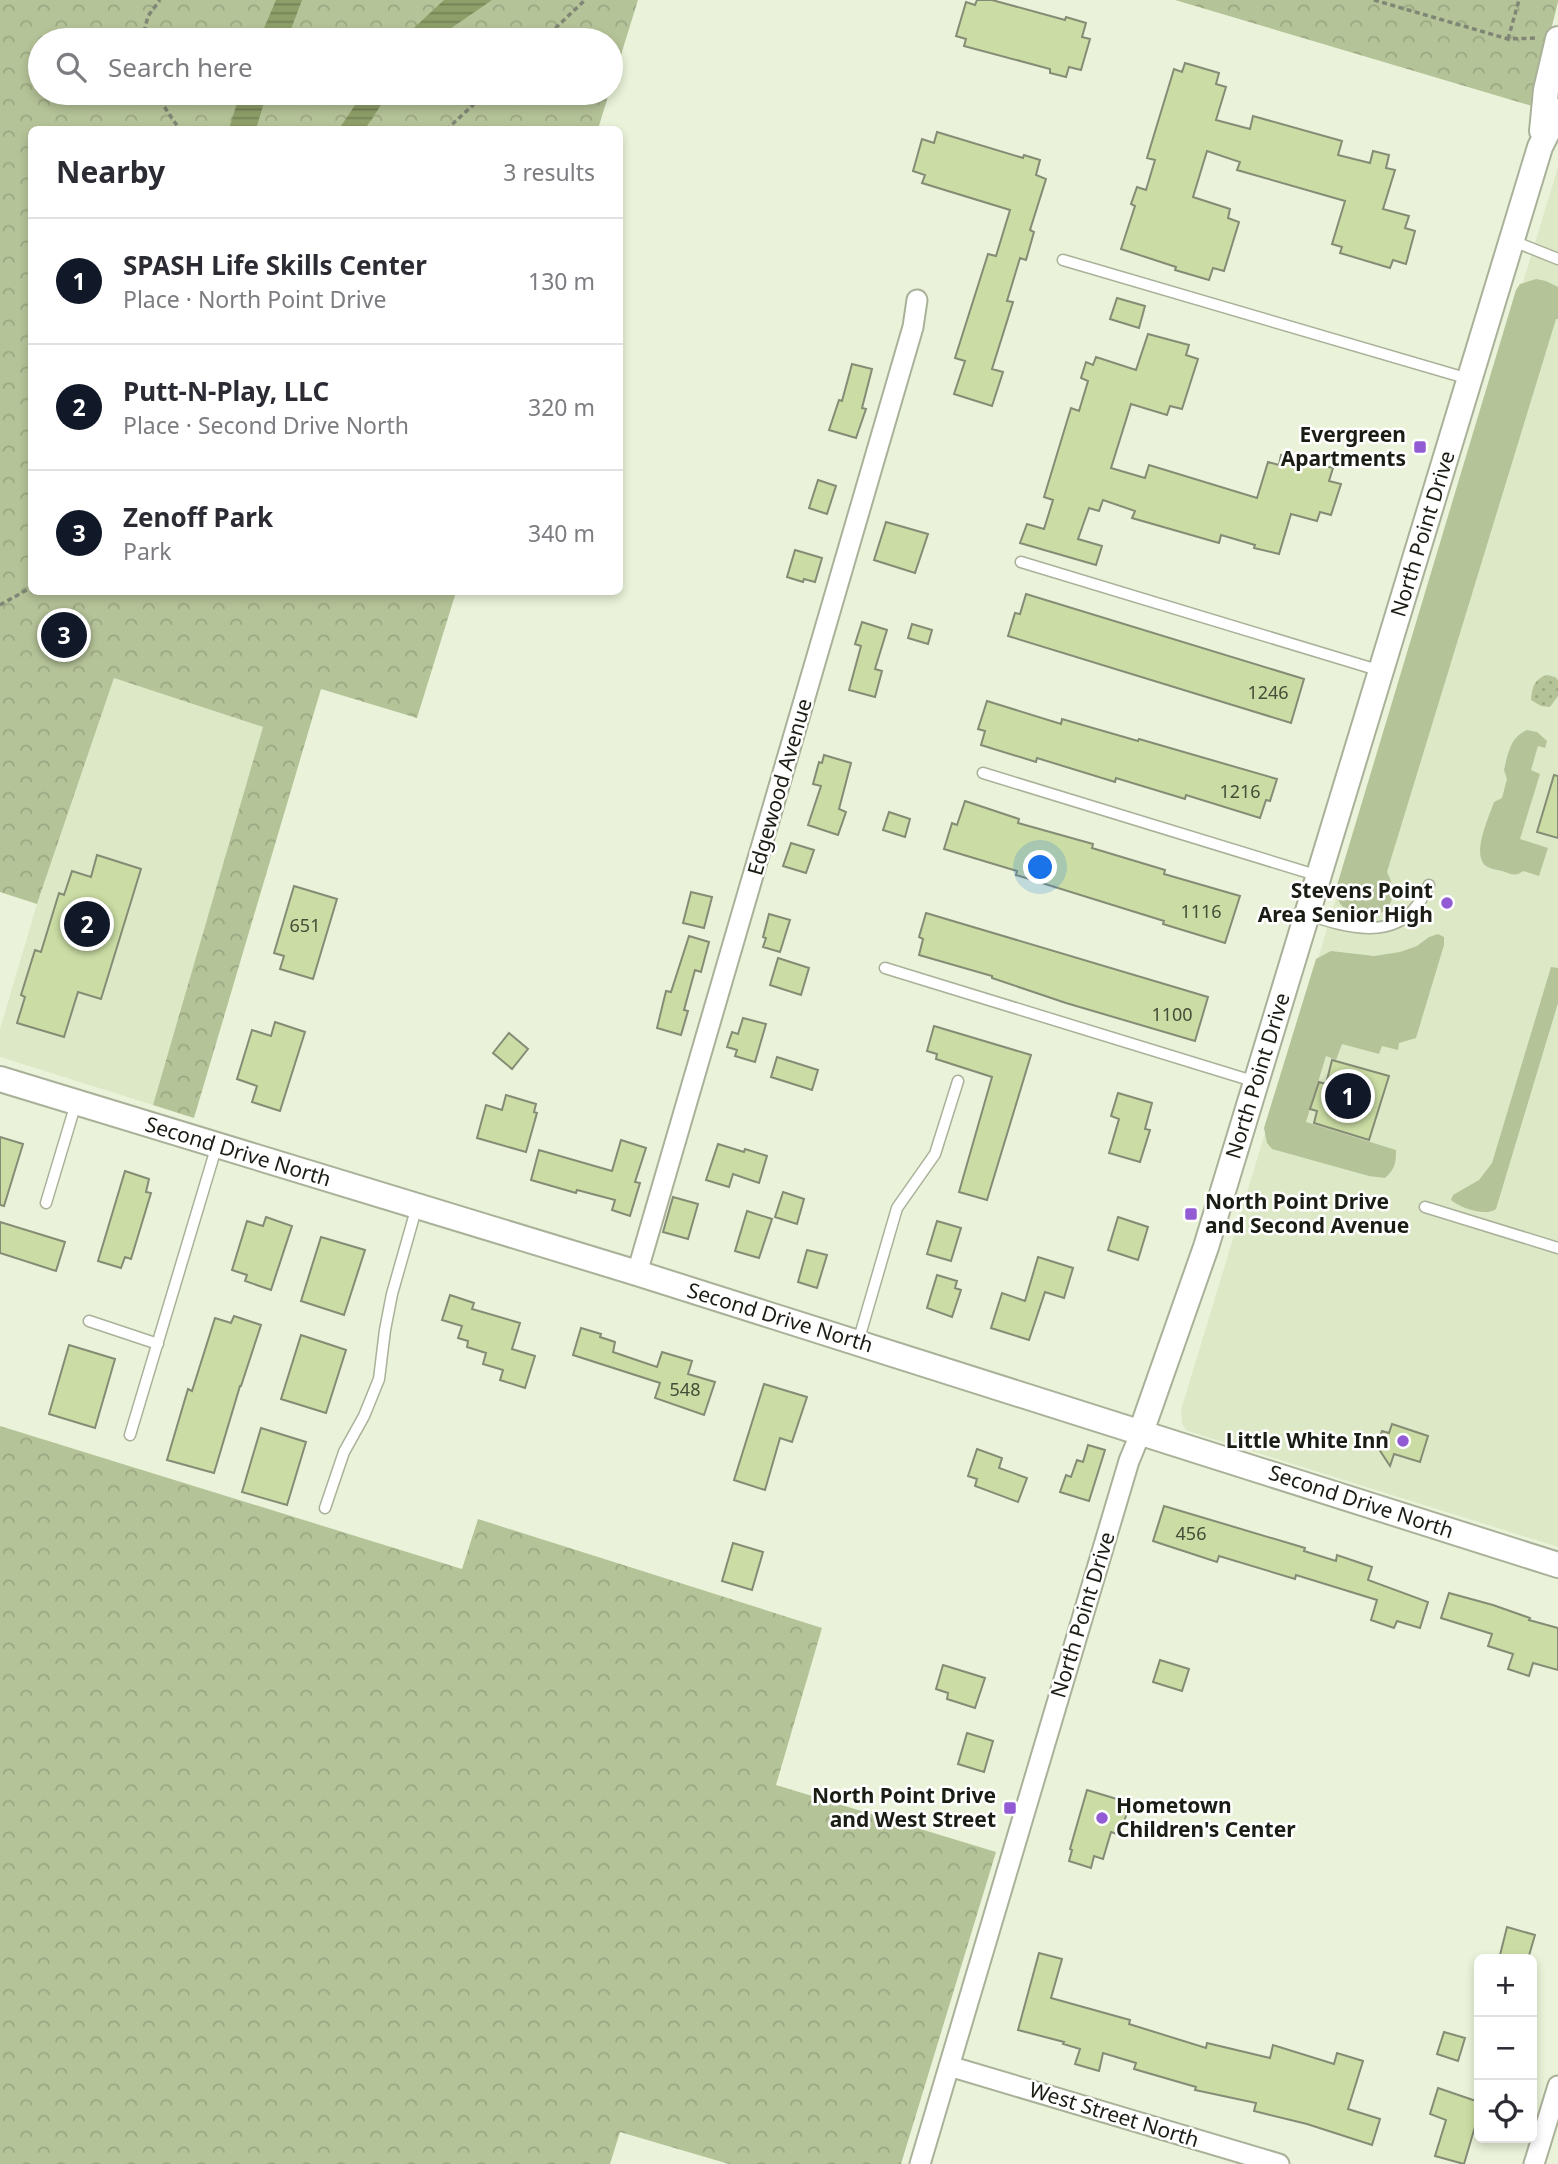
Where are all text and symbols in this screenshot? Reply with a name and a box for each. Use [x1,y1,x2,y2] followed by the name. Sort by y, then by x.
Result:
[28,28,623,105] search box
[52,48,90,86] icon: search
[108,49,253,85] text: Search here
[56,151,165,192] text: Nearby
[503,156,595,188] text: 3 results
[123,247,427,283] text: SPASH Life Skills Center
[72,265,86,297] text: 1
[528,265,595,297] text: 130 m
[123,283,386,315] text: Place · North Point Drive
[123,373,329,409] text: Putt-N-Play, LLC
[72,391,86,423] text: 2
[528,391,595,423] text: 320 m
[123,409,409,441] text: Place · Second Drive North
[1281,420,1406,472] place label: Evergreen Apartments
[1412,439,1428,455] marker: Evergreen Apartments
[1383,447,1461,620] street label: North Point Drive
[123,499,273,535] text: Zenoff Park
[72,517,86,549] text: 3
[528,517,595,549] text: 340 m
[123,535,172,567] text: Park
[41,609,87,661] pin: 3
[1247,680,1289,704] house number: 1246
[740,695,818,879] street label: Edgewood Avenue
[1219,779,1261,803] house number: 1216
[1023,850,1057,884] your location
[1258,876,1433,928] place label: Stevens Point Area Senior High
[1439,895,1455,911] marker: Stevens Point Area Senior High
[64,898,110,950] pin: 2
[1180,899,1222,923] house number: 1116
[290,913,320,937] house number: 651
[1218,989,1296,1162] street label: North Point Drive
[1151,1002,1193,1026] house number: 1100
[1325,1070,1371,1122] pin: 1
[142,1109,335,1193] street label: Second Drive North
[1205,1187,1409,1239] place label: North Point Drive and Second Avenue
[1183,1206,1199,1222] marker: North Point Drive and Second Avenue
[684,1275,877,1359] street label: Second Drive North
[670,1377,700,1401] house number: 548
[1226,1426,1389,1454] place label: Little White Inn
[1395,1433,1411,1449] marker: Little White Inn
[1265,1458,1457,1544] street label: Second Drive North
[1176,1521,1206,1545] house number: 456
[1043,1528,1121,1701] street label: North Point Drive
[812,1781,996,1833] place label: North Point Drive and West Street
[1116,1791,1296,1843] place label: Hometown Children's Center
[1002,1800,1018,1816] marker: North Point Drive and West Street
[1094,1810,1110,1826] marker: Hometown Children's Center
[1474,1954,1537,2143] map controls
[1474,1954,1537,2017] button: +
[1474,2017,1537,2080] button: −
[1026,2075,1203,2153] street label: West Street North
[1474,2080,1537,2143] button: locate

